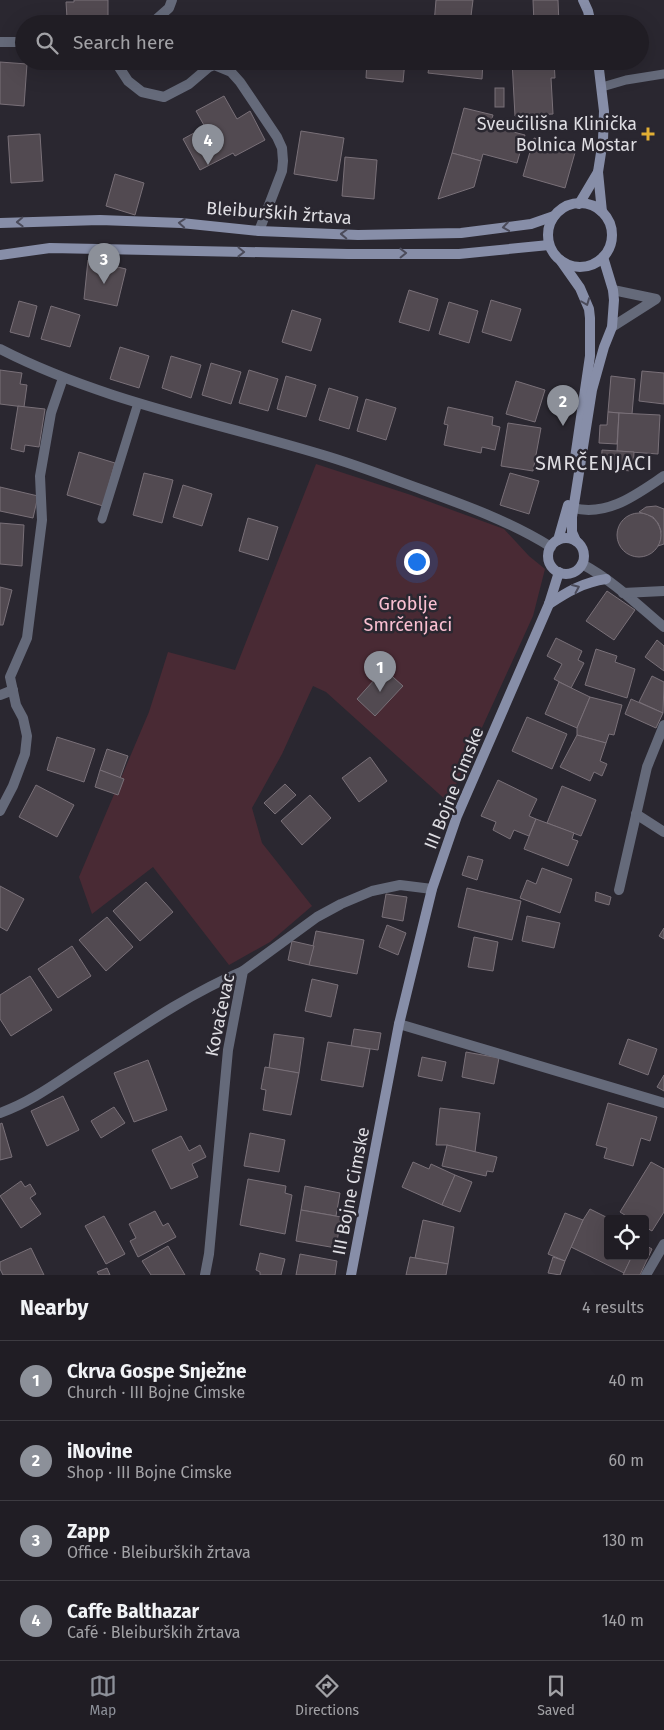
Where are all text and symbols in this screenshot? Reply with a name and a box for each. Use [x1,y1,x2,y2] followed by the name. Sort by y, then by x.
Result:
[15,15,649,70] search box
[33,29,61,57] icon: search
[73,31,174,54] text: Search here
[477,113,637,156] place label: Sveučilišna Klinička Bolnica Mostar
[192,124,224,165] pin: 4
[641,127,655,141] marker: Sveučilišna Klinička Bolnica Mostar
[205,197,353,229] street label: Bleiburških žrtava
[16,217,24,228] one-way arrow
[178,218,186,229] one-way arrow
[502,221,510,232] one-way arrow
[340,229,348,239] one-way arrow
[88,243,120,284] pin: 3
[237,247,245,257] one-way arrow
[400,248,407,258] one-way arrow
[580,297,590,306] one-way arrow
[547,385,579,426] pin: 2
[535,451,653,475] district label: SMRČENJACI
[404,549,430,575] your location
[571,583,580,594] one-way arrow
[364,593,452,636] park label: Groblje Smrčenjaci
[364,651,396,692] pin: 1
[419,724,489,852] street label: III Bojne Cimske
[200,971,240,1058] street label: Kovačevac
[328,1125,374,1257] street label: III Bojne Cimske
[604,1215,649,1260] map controls
[604,1215,649,1260] button: locate
[20,1295,88,1321] text: Nearby
[582,1298,644,1317] text: 4 results
[67,1360,247,1383] text: Ckrva Gospe Snježne
[32,1371,40,1390] text: 1
[609,1371,644,1390] text: 40 m
[67,1383,245,1402] text: Church · III Bojne Cimske
[67,1440,132,1463] text: iNovine
[32,1451,40,1470] text: 2
[609,1451,644,1470] text: 60 m
[67,1463,232,1482] text: Shop · III Bojne Cimske
[67,1520,110,1543] text: Zapp
[32,1531,40,1550] text: 3
[602,1531,644,1550] text: 130 m
[67,1543,251,1562] text: Office · Bleiburških žrtava
[67,1600,199,1623] text: Caffe Balthazar
[31,1611,41,1630] text: 4
[602,1611,644,1630] text: 140 m
[67,1623,240,1642] text: Café · Bleiburških žrtava
[89,1672,117,1719] tab: Map
[295,1672,359,1719] tab: Directions
[537,1672,575,1719] tab: Saved

